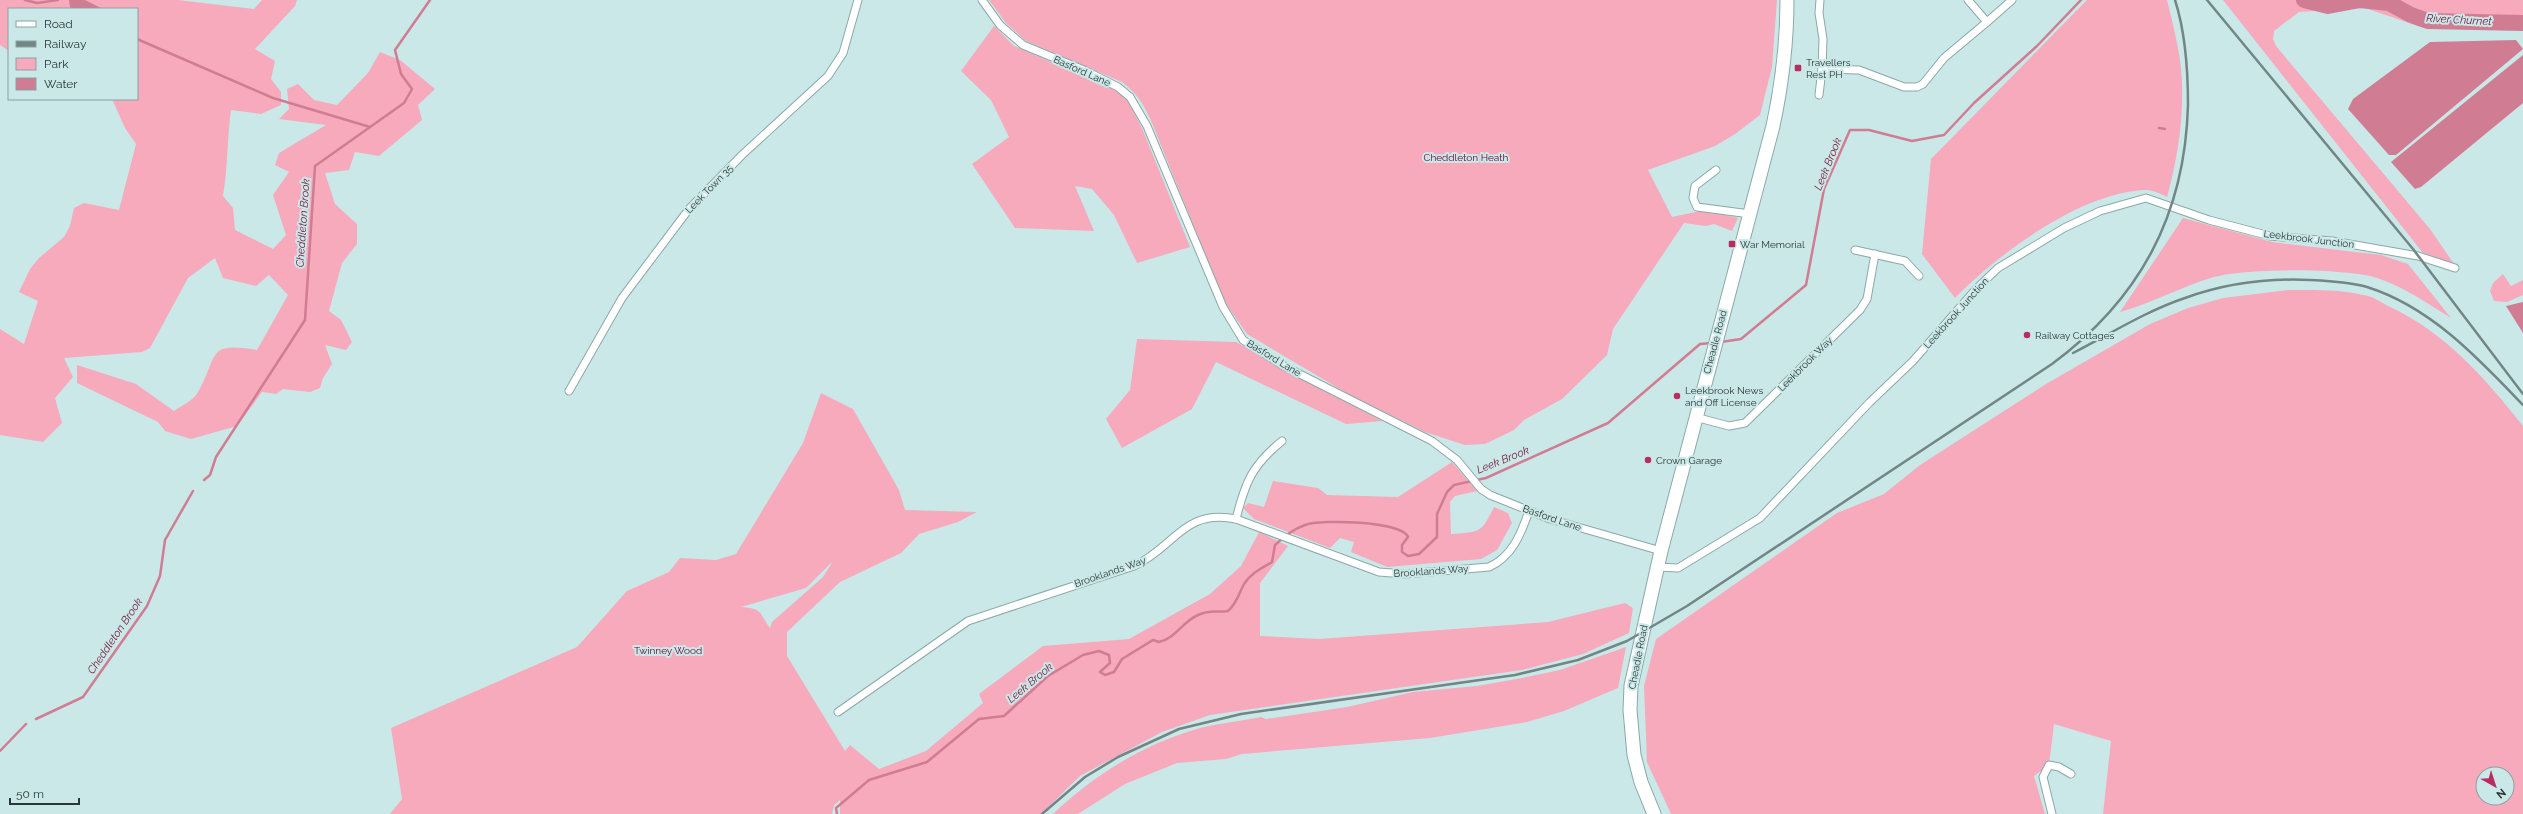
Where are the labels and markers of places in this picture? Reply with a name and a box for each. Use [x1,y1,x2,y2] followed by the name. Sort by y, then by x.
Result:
[1806,57,1851,80] place label: Travellers Rest PH
[1793,63,1803,73] marker: Travellers Rest PH
[1727,239,1737,249] marker: War Memorial
[1740,239,1805,250] place label: War Memorial
[2022,330,2032,340] marker: Railway Cottages
[2035,330,2115,341] place label: Railway Cottages
[1685,385,1763,408] place label: Leekbrook News and Off License
[1672,391,1682,401] marker: Leekbrook News and Off License
[1643,455,1653,465] marker: Crown Garage
[1656,455,1722,466] place label: Crown Garage

